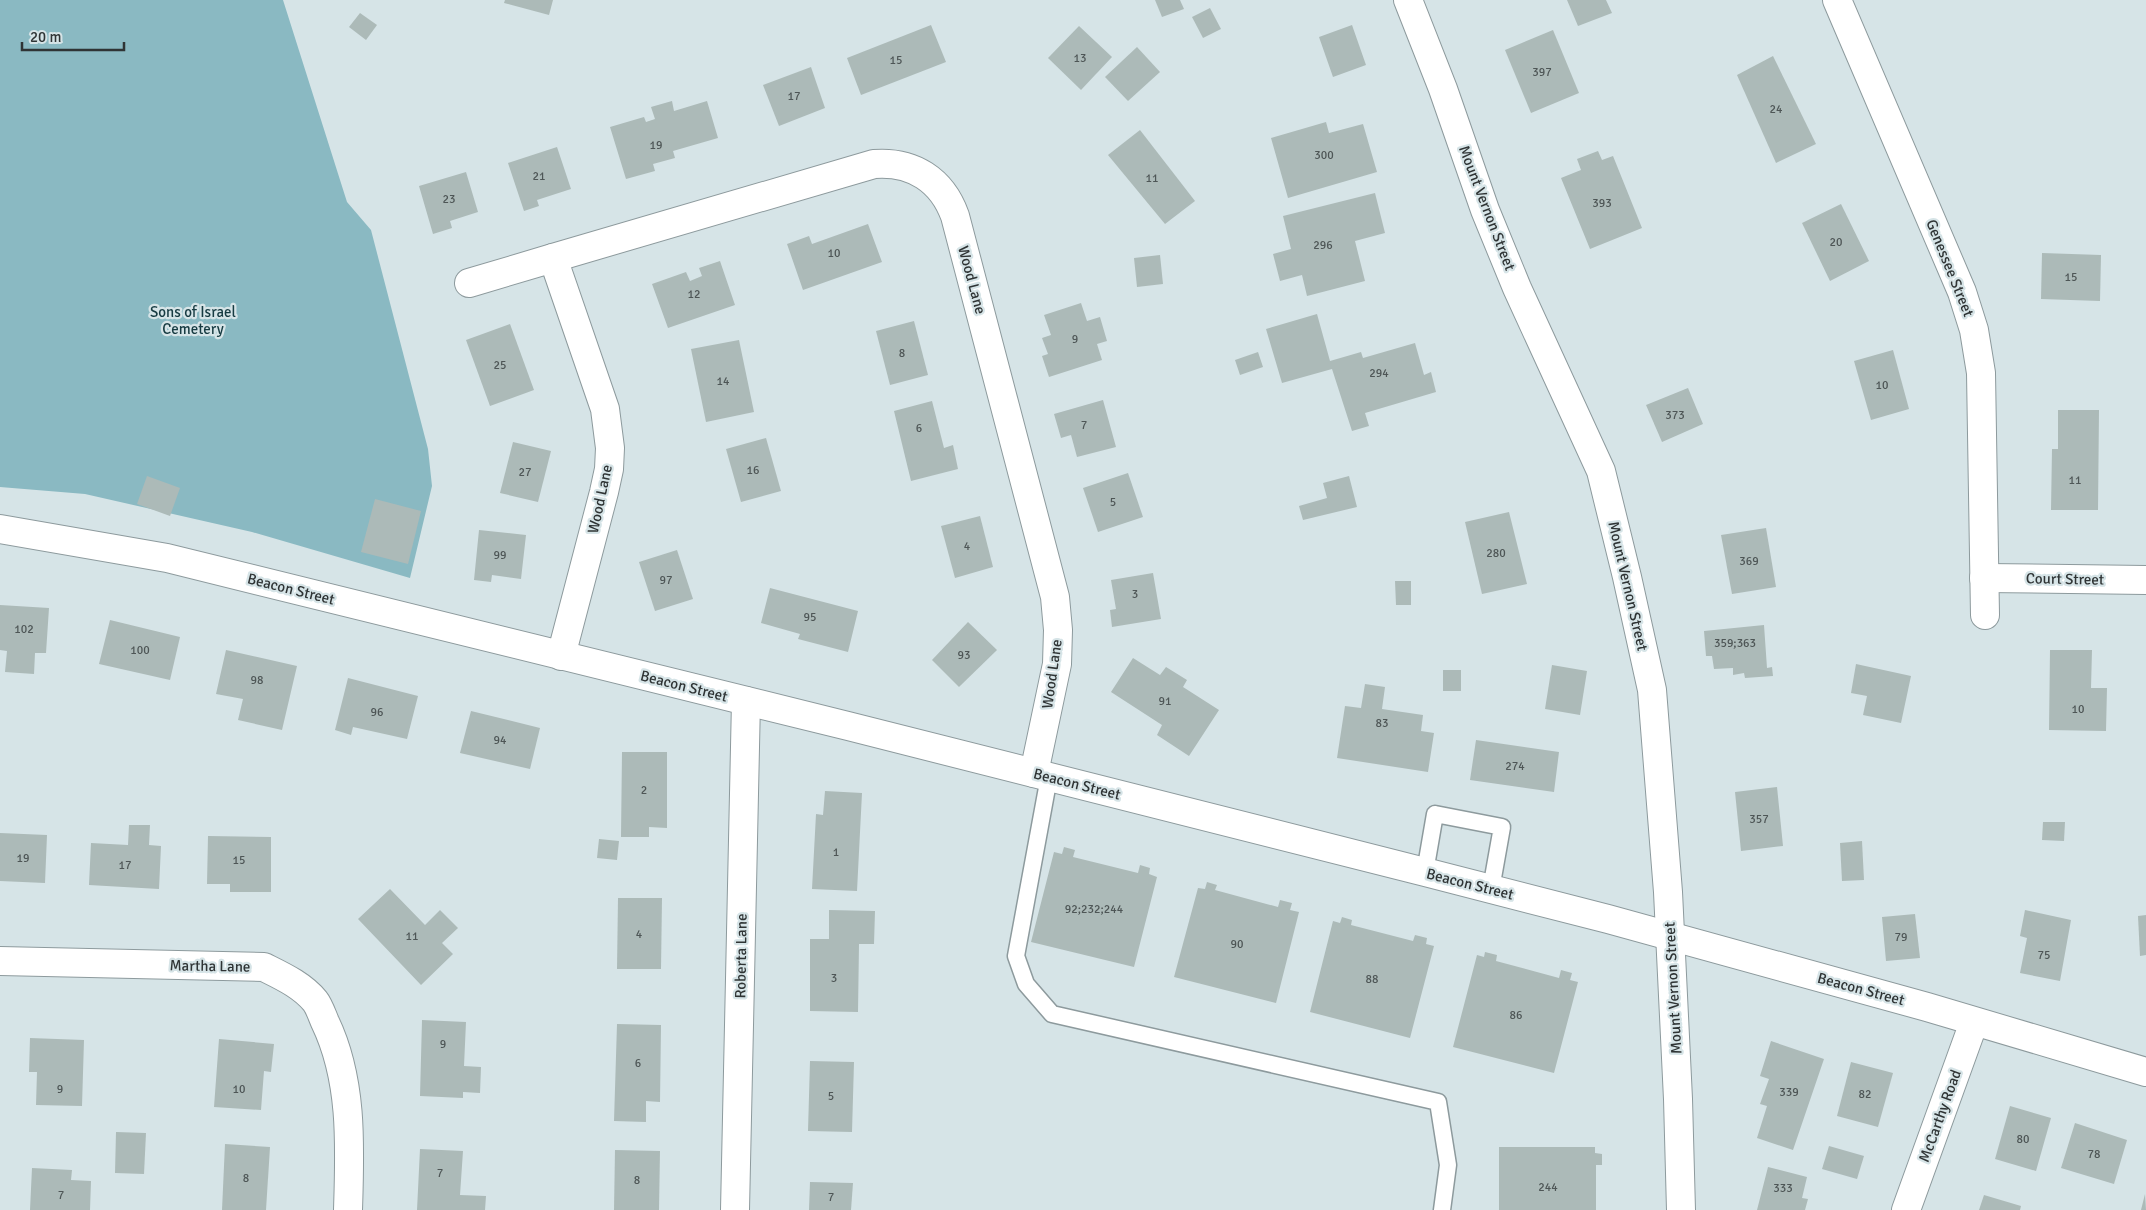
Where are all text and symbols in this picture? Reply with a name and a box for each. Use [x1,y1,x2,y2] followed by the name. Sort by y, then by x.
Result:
[22,20,125,52] scale bar
[30,28,61,46] text: 20 m
[1074,51,1086,66] house number: 13
[890,53,902,68] house number: 15
[1532,65,1552,80] house number: 397
[788,89,800,104] house number: 17
[1770,102,1783,117] house number: 24
[650,138,662,153] house number: 19
[1455,143,1519,273] street label: Mount Vernon Street
[1314,148,1334,163] house number: 300
[533,169,545,184] house number: 21
[1146,171,1158,186] house number: 11
[443,192,455,207] house number: 23
[1592,196,1612,211] house number: 393
[1922,217,1978,319] street label: Genessee Street
[1830,235,1842,250] house number: 20
[1313,238,1333,253] house number: 296
[954,244,990,316] street label: Wood Lane
[828,246,840,261] house number: 10
[2065,270,2077,285] house number: 15
[688,287,700,302] house number: 12
[150,303,236,338] park label: Sons of Israel Cemetery
[1072,332,1078,347] house number: 9
[899,346,905,361] house number: 8
[494,358,506,373] house number: 25
[1369,366,1389,381] house number: 294
[717,374,730,389] house number: 14
[1876,378,1888,393] house number: 10
[1665,408,1685,423] house number: 373
[1081,418,1087,433] house number: 7
[916,421,922,436] house number: 6
[584,463,616,535] street label: Wood Lane
[747,463,759,478] house number: 16
[519,465,531,480] house number: 27
[2069,473,2081,488] house number: 11
[1110,495,1116,510] house number: 5
[1604,520,1652,652] street label: Mount Vernon Street
[964,539,971,554] house number: 4
[1486,546,1506,561] house number: 280
[494,548,506,563] house number: 99
[1739,554,1759,569] house number: 369
[245,569,337,609] street label: Beacon Street
[2026,569,2104,589] street label: Court Street
[660,573,672,588] house number: 97
[1132,587,1138,602] house number: 3
[804,610,816,625] house number: 95
[14,622,34,637] house number: 102
[1714,636,1756,651] house number: 359;363
[1038,638,1066,710] street label: Wood Lane
[130,643,150,658] house number: 100
[958,648,970,663] house number: 93
[638,666,730,706] street label: Beacon Street
[251,673,263,688] house number: 98
[1159,694,1171,709] house number: 91
[2072,702,2084,717] house number: 10
[371,705,383,720] house number: 96
[1376,716,1388,731] house number: 83
[494,733,507,748] house number: 94
[1505,759,1525,774] house number: 274
[1031,764,1123,804] street label: Beacon Street
[641,783,647,798] house number: 2
[1749,812,1769,827] house number: 357
[833,845,839,860] house number: 1
[17,851,29,866] house number: 19
[233,853,245,868] house number: 15
[119,858,131,873] house number: 17
[1424,864,1516,904] street label: Beacon Street
[1065,902,1124,917] house number: 92;232;244
[731,913,751,999] street label: Roberta Lane
[1661,921,1685,1055] street label: Mount Vernon Street
[636,927,643,942] house number: 4
[406,929,418,944] house number: 11
[1895,930,1907,945] house number: 79
[1231,937,1243,952] house number: 90
[2038,948,2050,963] house number: 75
[169,956,251,976] street label: Martha Lane
[1815,969,1907,1009] street label: Beacon Street
[831,971,837,986] house number: 3
[1366,972,1378,987] house number: 88
[1510,1008,1522,1023] house number: 86
[440,1037,446,1052] house number: 9
[635,1056,641,1071] house number: 6
[1915,1067,1965,1165] street label: McCarthy Road
[57,1082,63,1097] house number: 9
[233,1082,245,1097] house number: 10
[1779,1085,1799,1100] house number: 339
[1859,1087,1871,1102] house number: 82
[828,1089,834,1104] house number: 5
[2017,1132,2029,1147] house number: 80
[2088,1147,2100,1162] house number: 78
[437,1166,443,1181] house number: 7
[243,1171,249,1186] house number: 8
[634,1173,640,1188] house number: 8
[1538,1180,1558,1195] house number: 244
[1773,1181,1793,1196] house number: 333
[58,1188,64,1203] house number: 7
[828,1190,834,1205] house number: 7

